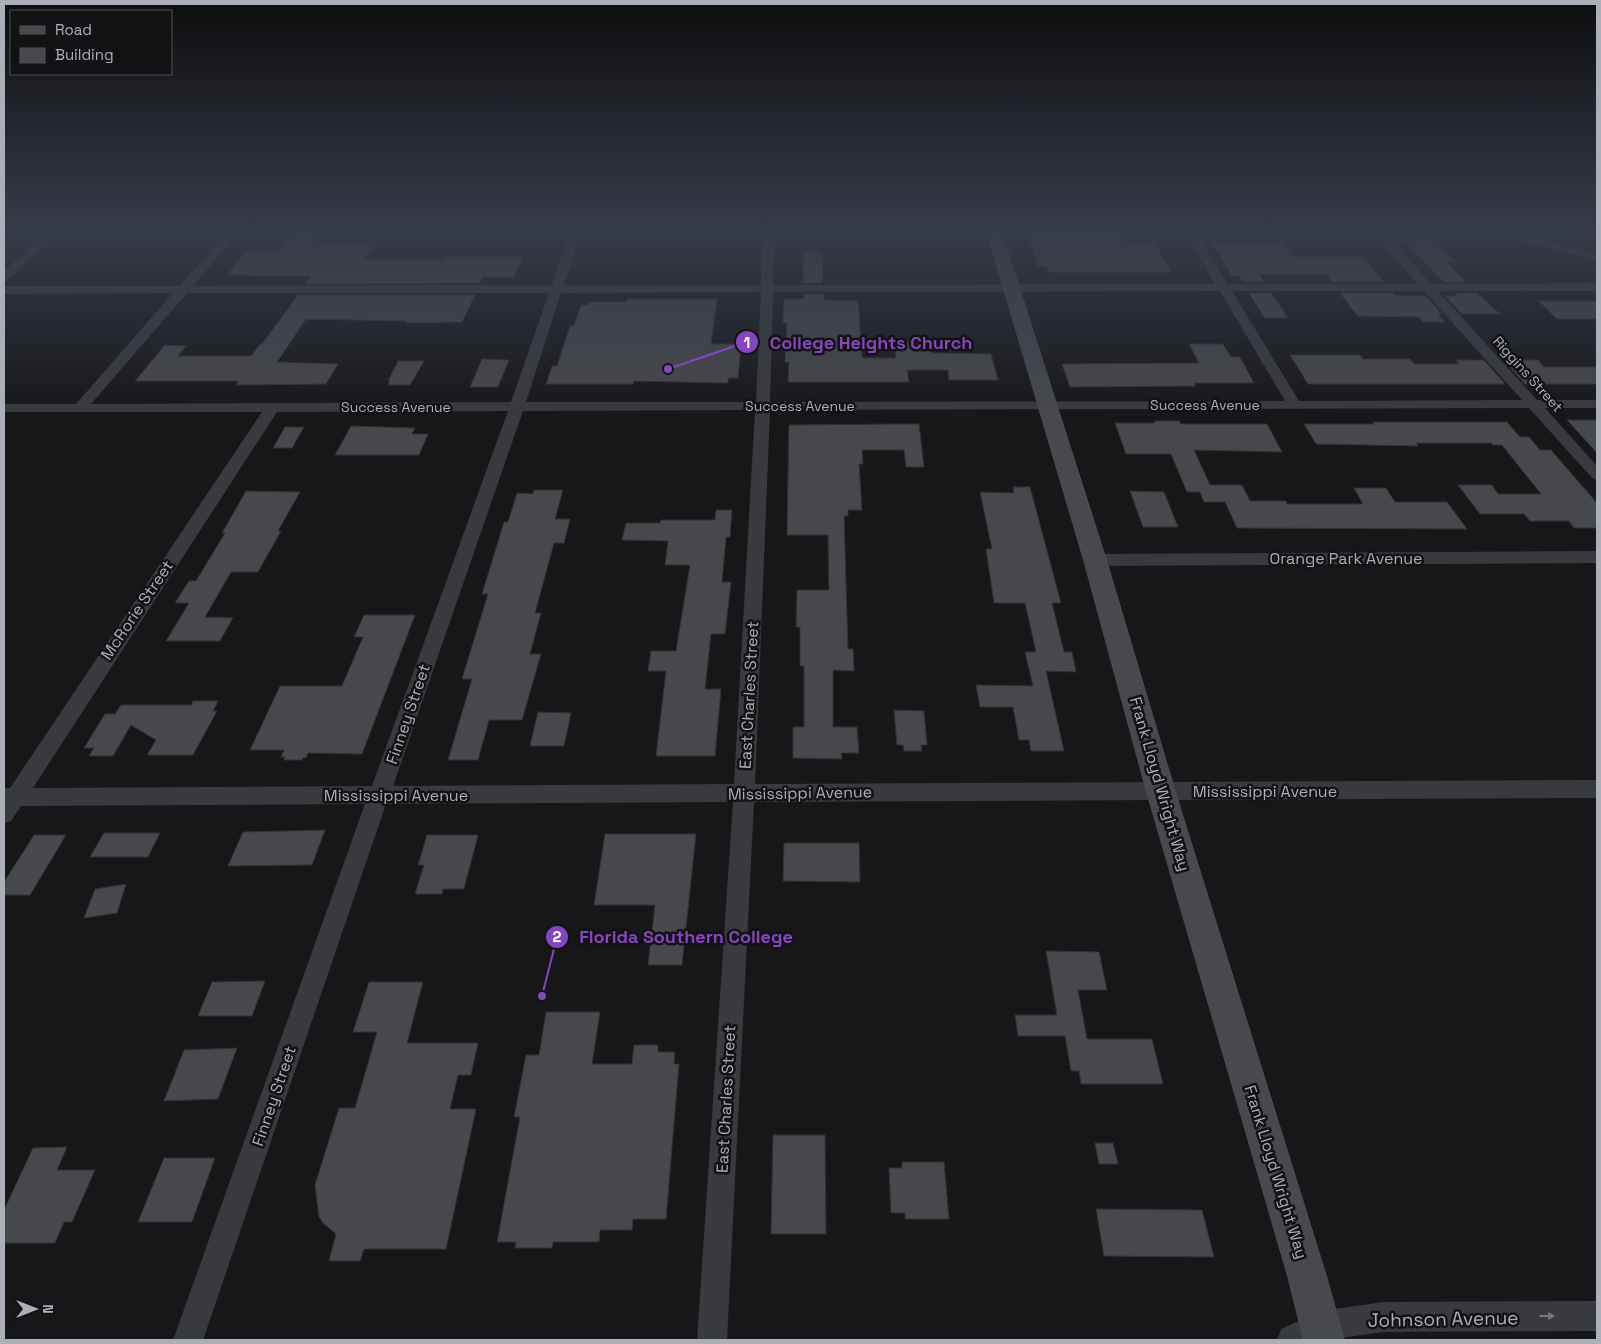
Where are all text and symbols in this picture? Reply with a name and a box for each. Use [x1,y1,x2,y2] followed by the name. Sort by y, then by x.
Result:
[10,10,172,75] legend
[55,20,92,39] text: Road
[55,45,114,64] text: Building
[735,326,982,359] callout: College Heights Church
[770,331,972,354] text: College Heights Church
[1489,332,1567,416] street label: Riggins Street
[744,333,750,352] text: 1
[1150,396,1260,414] street label: Success Avenue
[745,397,855,415] street label: Success Avenue
[341,398,451,416] street label: Success Avenue
[1269,548,1423,569] street label: Orange Park Avenue
[96,556,178,664] street label: McRorie Street
[735,621,763,769] street label: East Charles Street
[381,661,435,767] street label: Finney Street
[1125,694,1195,874] street label: Frank Lloyd Wright Way
[728,781,872,805] street label: Mississippi Avenue
[1193,781,1337,802] street label: Mississippi Avenue
[324,785,468,806] street label: Mississippi Avenue
[545,920,803,953] callout: Florida Southern College
[579,925,793,948] text: Florida Southern College
[553,927,562,946] text: 2
[712,1025,740,1173] street label: East Charles Street
[247,1043,301,1149] street label: Finney Street
[1240,1083,1312,1261] street label: Frank Lloyd Wright Way
[10,1284,60,1334] north arrow
[39,1304,57,1314] text: N
[1367,1305,1519,1333] street label: Johnson Avenue
[1539,1312,1555,1320] one-way arrow

